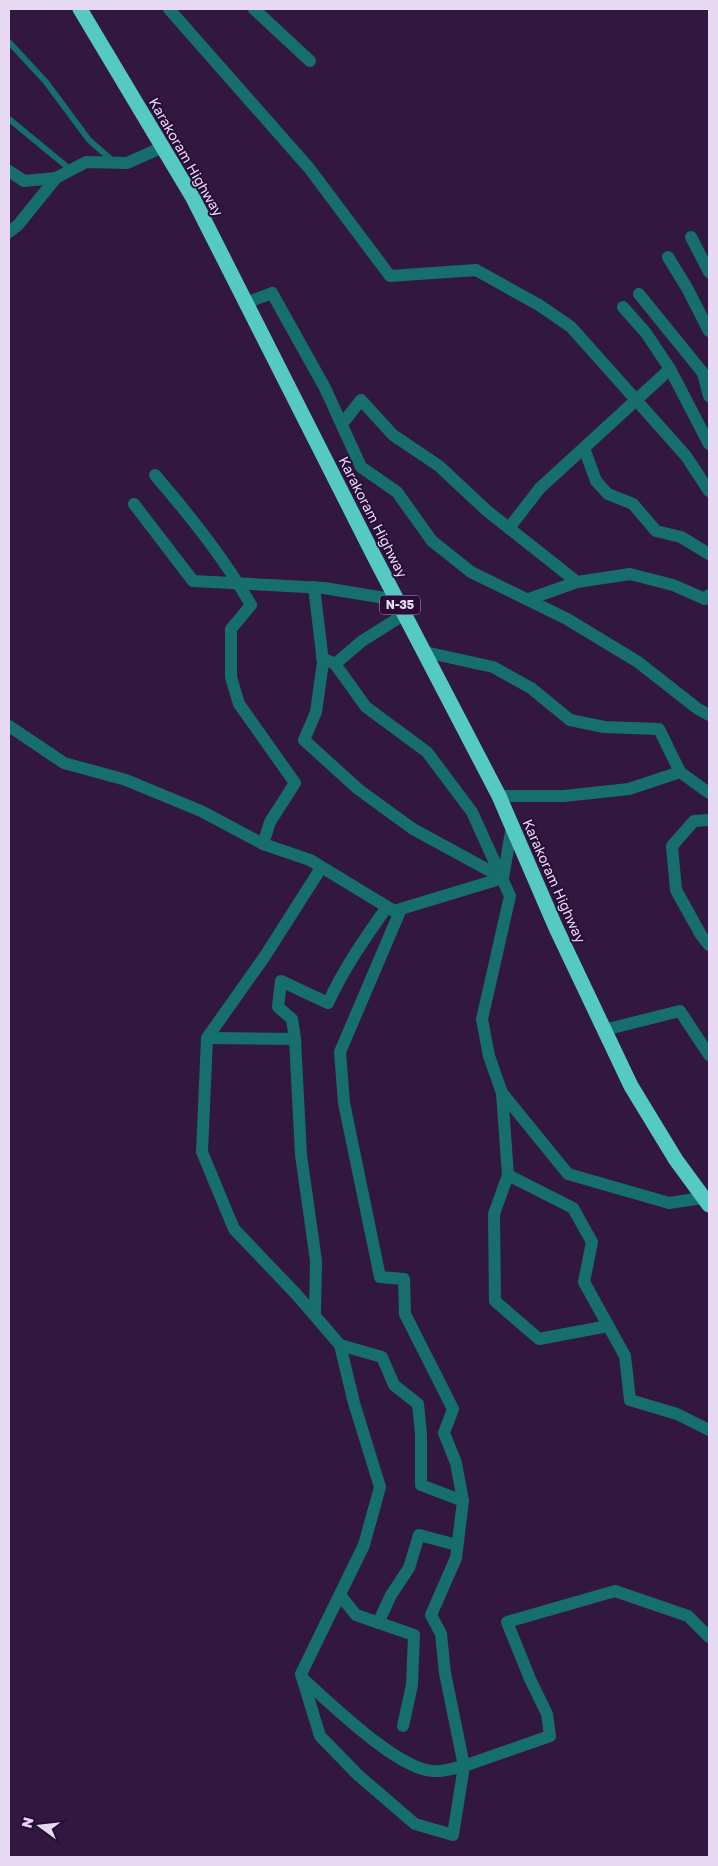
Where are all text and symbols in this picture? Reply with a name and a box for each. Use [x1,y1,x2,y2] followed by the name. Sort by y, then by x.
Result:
[146,95,227,219] street label: Karakoram Highway
[335,453,411,580] street label: Karakoram Highway
[380,596,420,614] road number: N-35
[519,816,589,946] street label: Karakoram Highway
[15,1801,65,1851] north arrow
[17,1815,37,1830] text: N

